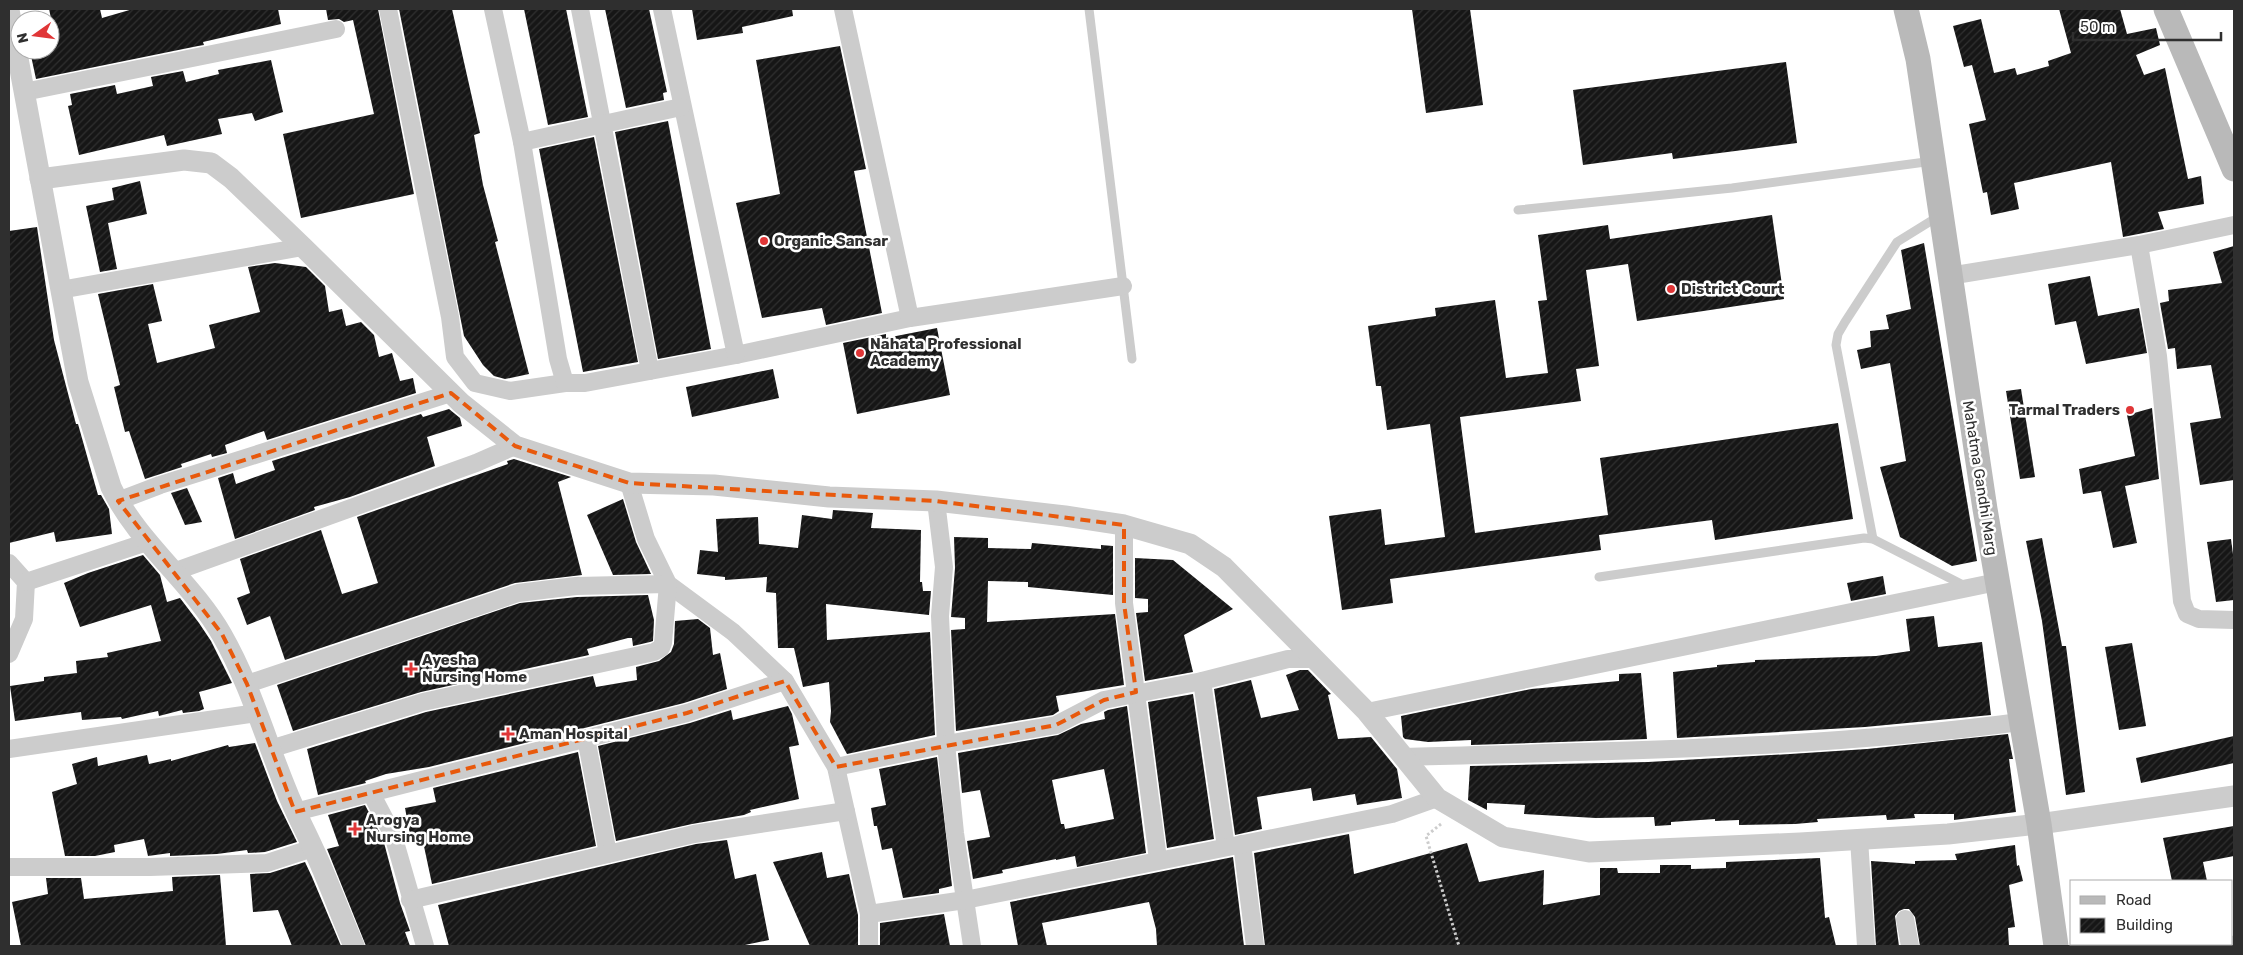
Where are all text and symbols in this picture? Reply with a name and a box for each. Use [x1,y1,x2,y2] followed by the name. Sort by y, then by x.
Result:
[10,10,60,60] north arrow
[2073,10,2220,42] scale bar
[2080,18,2115,36] text: 50 m
[13,31,32,45] text: N
[774,232,888,250] place label: Organic Sansar
[758,235,770,247] marker: Organic Sansar
[1681,280,1785,298] place label: District Court
[1665,283,1677,295] marker: District Court
[870,335,1021,370] place label: Nahata Professional Academy
[854,347,866,359] marker: Nahata Professional Academy
[1959,399,2001,557] street label: Mahatma Gandhi Marg
[2009,401,2120,419] place label: Tarmal Traders
[2124,404,2136,416] marker: Tarmal Traders
[422,651,527,686] place label: Ayesha Nursing Home
[404,662,418,676] marker: Ayesha Nursing Home
[519,725,628,743] place label: Aman Hospital
[501,727,515,741] marker: Aman Hospital
[366,811,471,846] place label: Arogya Nursing Home
[348,822,362,836] marker: Arogya Nursing Home
[2070,880,2233,945] legend
[2116,891,2152,909] text: Road
[2116,916,2173,934] text: Building

